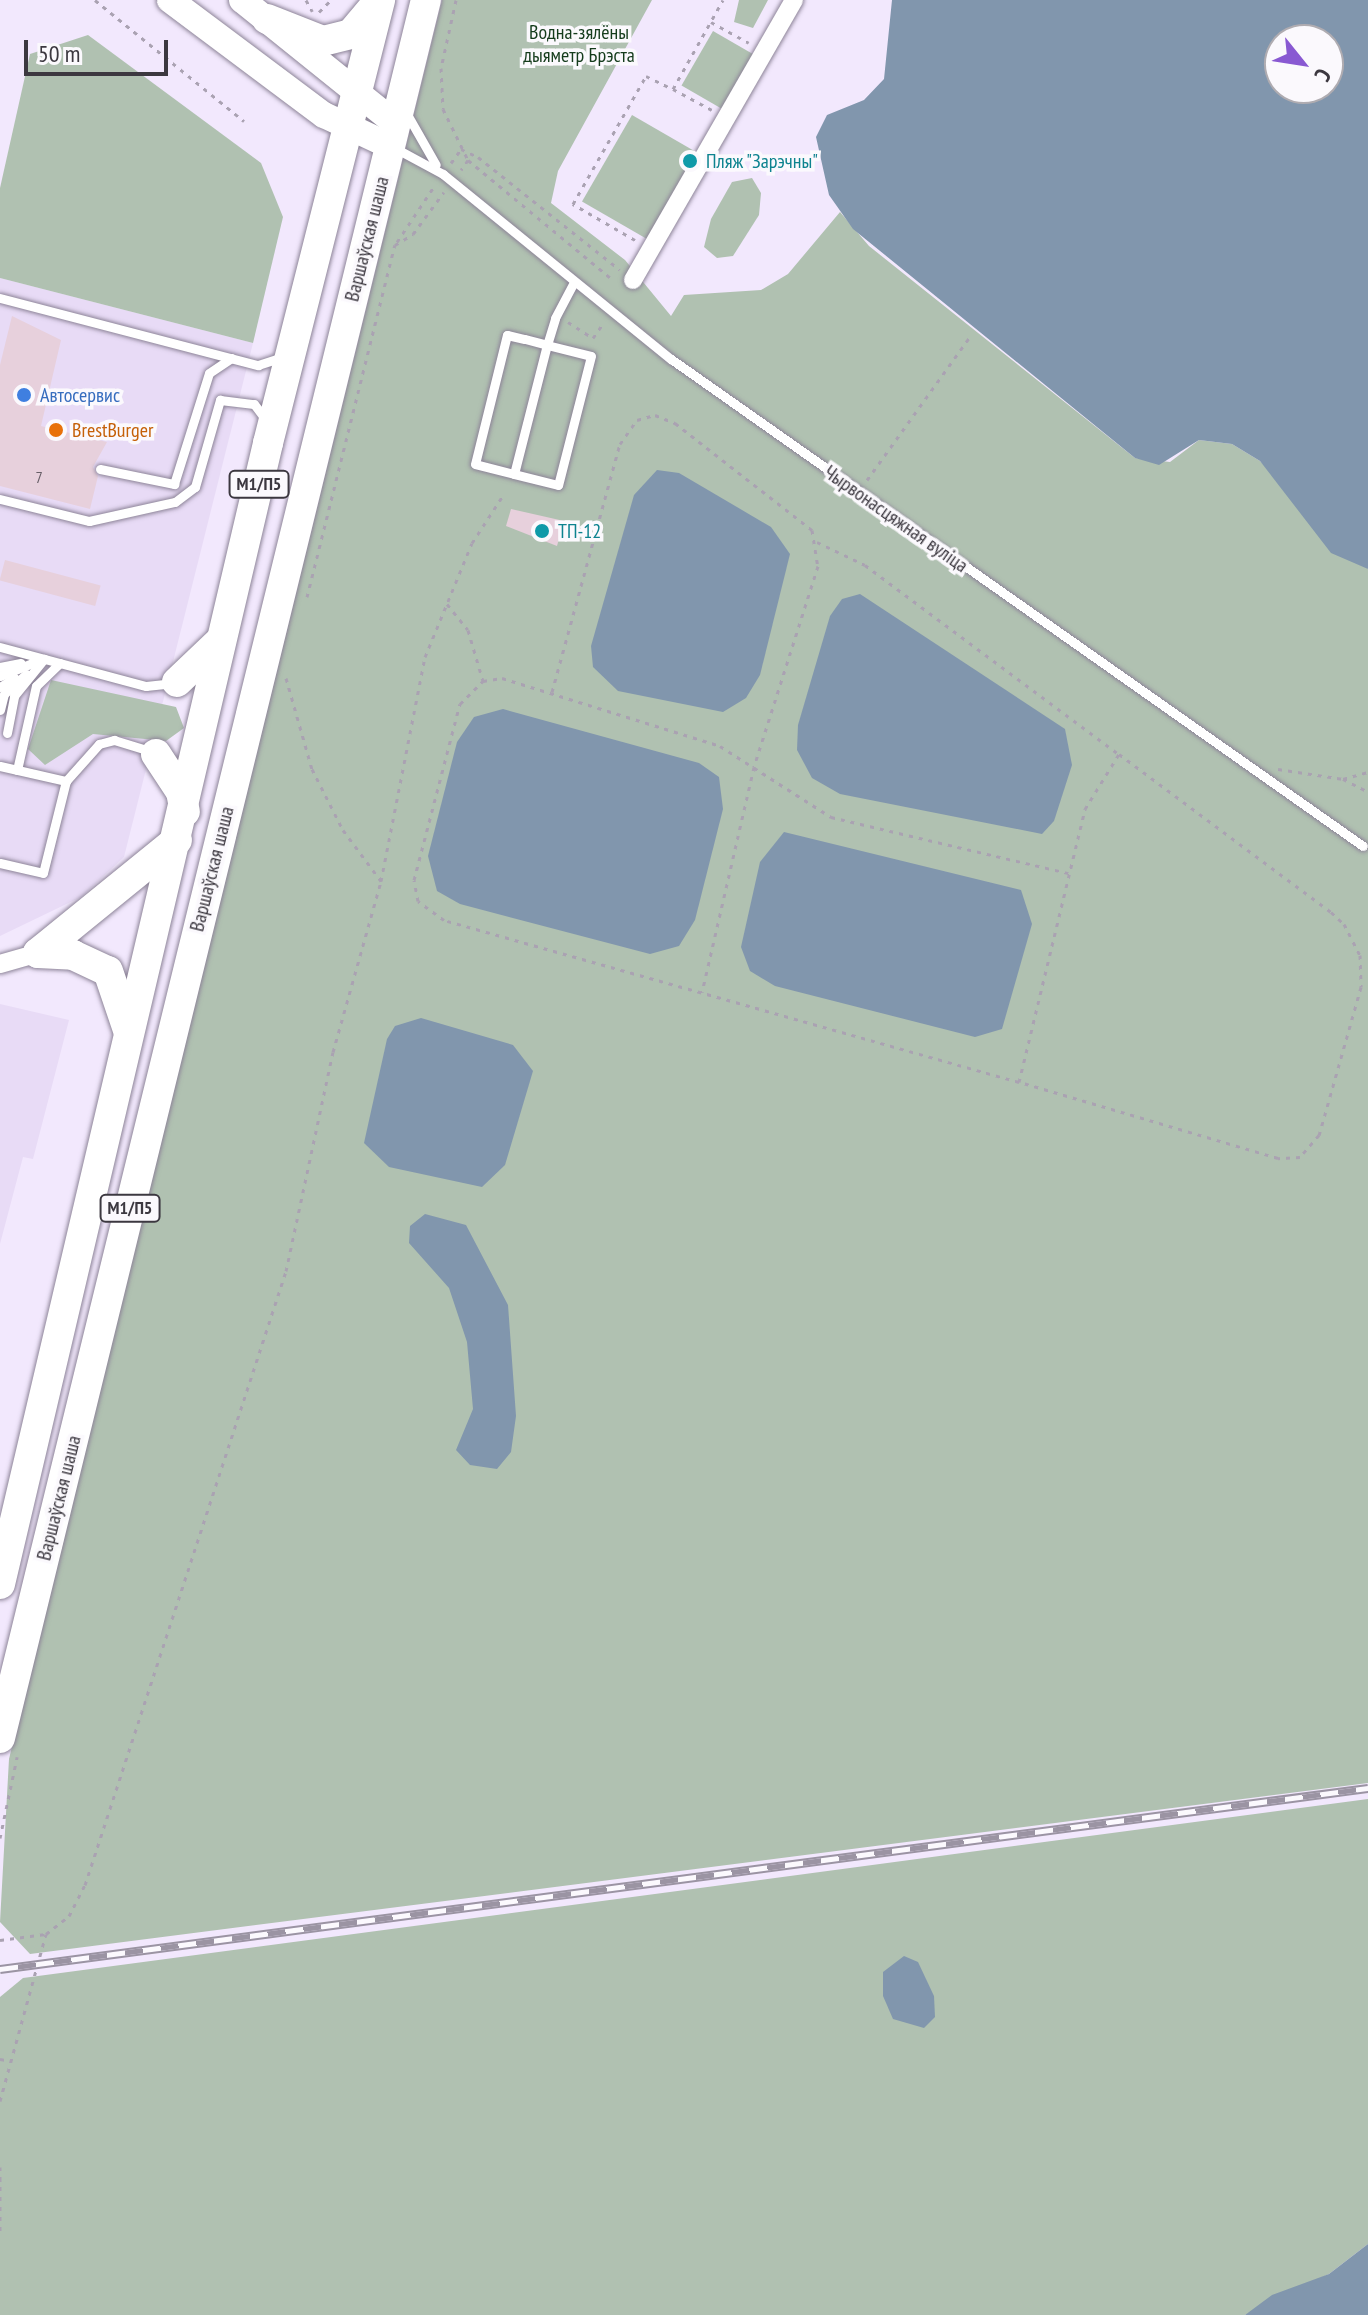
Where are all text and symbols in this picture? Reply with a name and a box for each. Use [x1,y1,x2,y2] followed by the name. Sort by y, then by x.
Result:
[523,21,635,68] park label: Водна-зялёны дыяметр Брэста
[28,24,172,74] scale bar
[1264,24,1344,104] north arrow
[38,38,80,69] text: 50 m
[1308,64,1338,86] text: С
[706,149,819,173] place label: Пляж "Зарэчны"
[681,152,699,170] marker: Пляж "Зарэчны"
[340,174,394,304] street label: Варшаўская шаша
[40,383,120,407] place label: Автосервис
[15,386,33,404] marker: Автосервис
[72,418,153,442] place label: BrestBurger
[47,421,65,439] marker: BrestBurger
[819,460,973,578] street label: Чырвонасцяжная вуліца
[35,467,43,487] house number: 7
[227,470,291,498] road number: М1/П5
[558,519,601,543] place label: ТП-12
[533,522,551,540] marker: ТП-12
[185,804,239,934] street label: Варшаўская шаша
[98,1194,162,1222] road number: М1/П5
[32,1433,86,1563] street label: Варшаўская шаша

